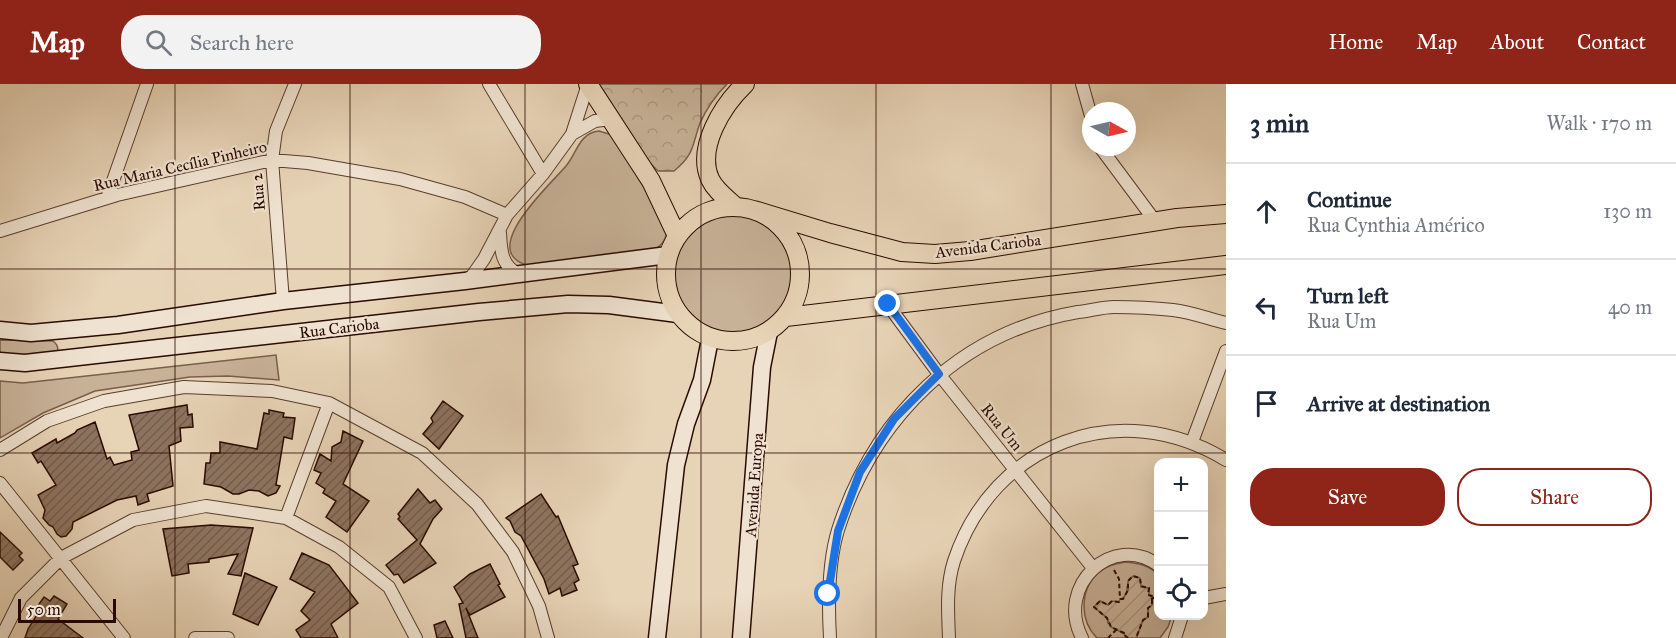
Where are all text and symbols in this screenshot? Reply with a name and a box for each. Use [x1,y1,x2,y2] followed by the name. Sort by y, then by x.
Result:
[121,15,541,69] search box
[30,25,85,60] text: Map
[142,26,175,59] icon: search
[190,29,294,56] text: Search here
[1328,29,1383,55] text: Home
[1416,29,1457,55] text: Map
[1490,29,1544,55] text: About
[1577,29,1646,55] text: Contact
[1082,102,1136,156] north arrow
[1250,107,1309,139] text: 3 min
[1547,111,1652,135] text: Walk · 170 m
[91,137,269,195] street label: Rua Maria Cecília Pinheiro
[247,172,269,212] street label: Rua 2
[1307,186,1392,213] text: Continue
[1250,195,1283,228] icon: ahead
[1603,199,1652,223] text: 130 m
[1307,213,1485,237] text: Rua Cynthia Américo
[933,230,1042,262] street label: Avenida Carioba
[1307,282,1389,309] text: Turn left
[874,290,900,316] route end
[1250,291,1283,324] icon: left
[1608,295,1652,319] text: 40 m
[1307,309,1376,333] text: Rua Um
[298,314,380,342] street label: Rua Carioba
[1250,387,1283,420] icon: arrive
[1307,390,1490,417] text: Arrive at destination
[977,399,1027,455] street label: Rua Um
[741,432,767,539] street label: Avenida Europa
[1154,458,1208,620] map controls
[1154,458,1208,512] button: +
[1250,468,1445,526] button: Save
[1457,468,1652,526] button: Share
[1154,512,1208,566] button: −
[1154,566,1208,620] button: locate
[814,580,840,606] route start
[18,596,116,624] scale bar
[27,600,61,619] text: 50 m

